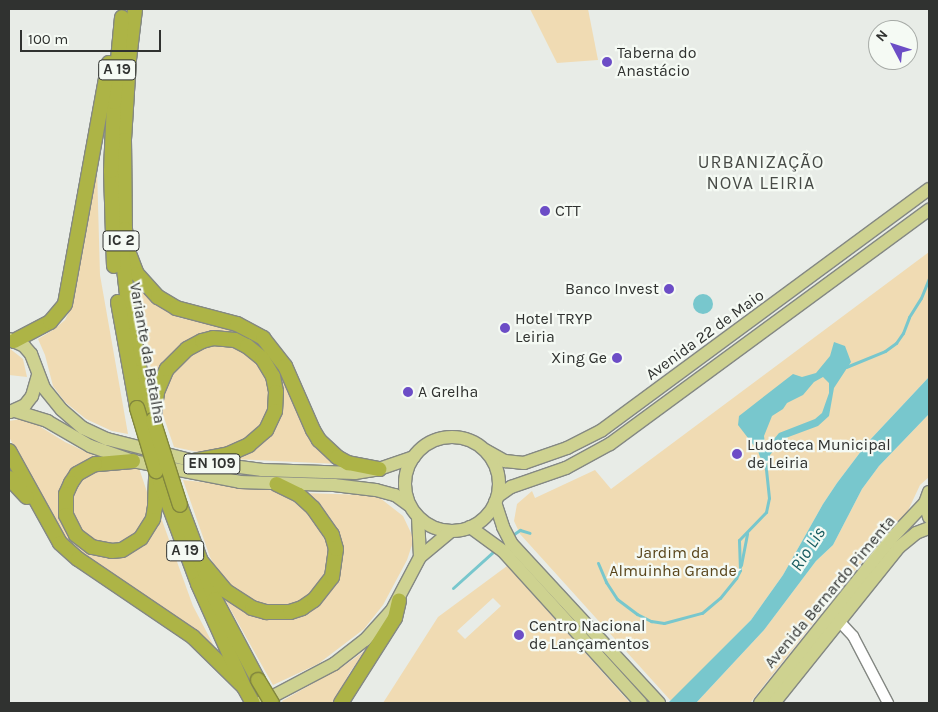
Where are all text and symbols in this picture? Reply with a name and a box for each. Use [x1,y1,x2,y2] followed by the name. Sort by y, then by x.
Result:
[22,20,164,52] scale bar
[868,20,918,70] north arrow
[872,26,892,45] text: N
[28,30,68,48] text: 100 m
[617,43,696,81] place label: Taberna do Anastácio
[601,56,613,68] marker: Taberna do Anastácio
[97,58,137,82] road number: A 19
[696,152,826,194] district label: URBANIZAÇÃO NOVA LEIRIA
[555,201,581,221] place label: CTT
[539,205,551,217] marker: CTT
[102,228,140,254] road number: IC 2
[565,279,659,299] place label: Banco Invest
[125,281,169,425] street label: Variante da Batalha
[663,283,675,295] marker: Banco Invest
[642,286,768,384] street label: Avenida 22 de Maio
[515,309,592,347] place label: Hotel TRYP Leiria
[499,322,511,334] marker: Hotel TRYP Leiria
[551,348,607,368] place label: Xing Ge
[611,352,623,364] marker: Xing Ge
[418,382,478,402] place label: A Grelha
[402,386,414,398] marker: A Grelha
[747,435,891,473] place label: Ludoteca Municipal de Leiria
[731,448,743,460] marker: Ludoteca Municipal de Leiria
[183,452,241,476] road number: EN 109
[761,512,899,672] street label: Avenida Bernardo Pimenta
[786,523,830,575] water label: Rio Lis
[165,538,205,564] road number: A 19
[609,543,737,581] park label: Jardim da Almuinha Grande
[529,616,650,654] place label: Centro Nacional de Lançamentos
[513,629,525,641] marker: Centro Nacional de Lançamentos

